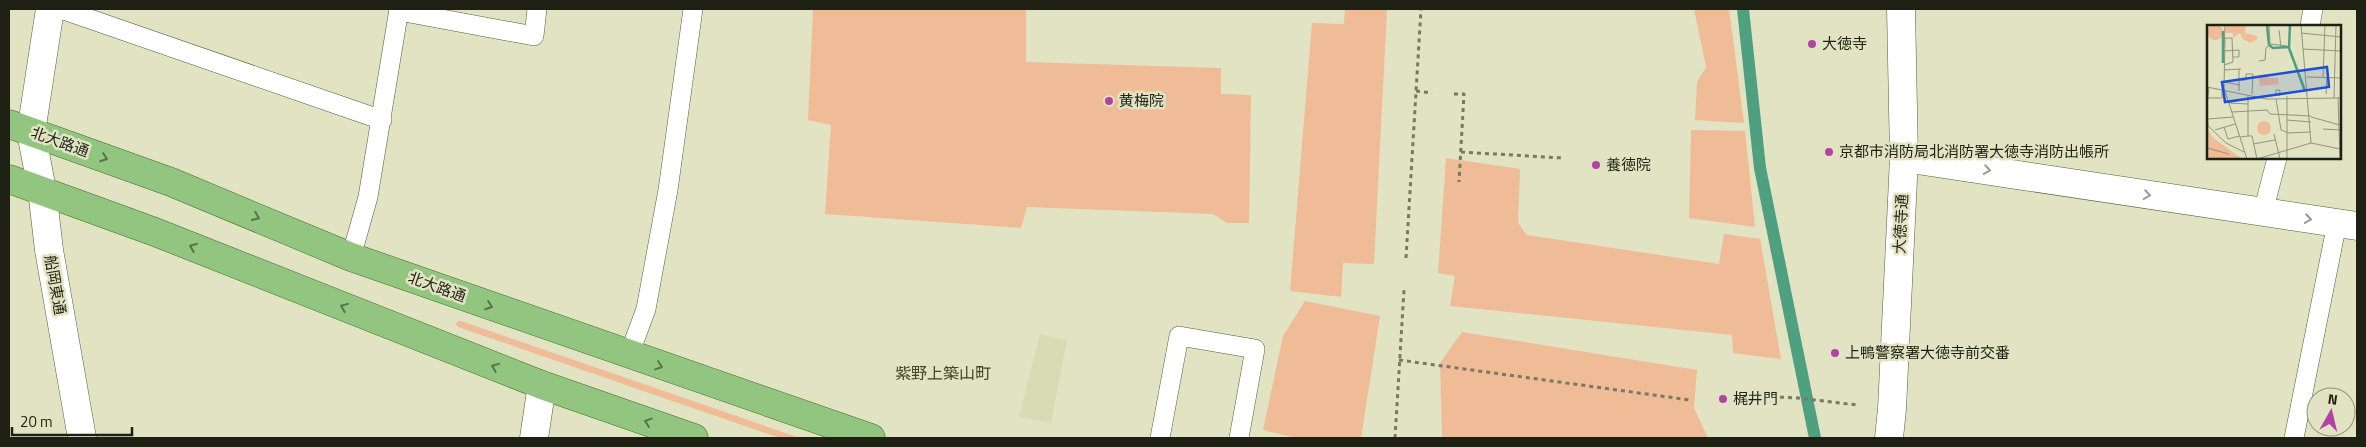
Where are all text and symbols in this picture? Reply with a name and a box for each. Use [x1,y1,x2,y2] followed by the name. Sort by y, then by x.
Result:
[2207,25,2341,159] inset map
[1822,32,1867,55] place label: 大徳寺
[1806,38,1818,50] marker: 大徳寺
[1119,89,1164,112] place label: 黄梅院
[1103,95,1115,107] marker: 黄梅院
[28,120,92,163] street label: 北大路通
[1839,140,2109,163] place label: 京都市消防局北消防署大徳寺消防出帳所
[1823,146,1835,158] marker: 京都市消防局北消防署大徳寺消防出帳所
[99,152,108,162] one-way arrow
[1606,153,1651,176] place label: 養徳院
[1590,159,1602,171] marker: 養徳院
[1983,164,1991,175] one-way arrow
[2143,189,2152,199] one-way arrow
[1887,193,1914,255] street label: 大徳寺通
[251,210,260,221] one-way arrow
[2304,213,2312,224] one-way arrow
[189,243,198,254] one-way arrow
[39,253,72,316] street label: 船岡東通
[405,265,469,308] street label: 北大路通
[484,300,493,310] one-way arrow
[340,303,349,313] one-way arrow
[1845,341,2010,364] place label: 上鴨警察署大徳寺前交番
[1829,347,1841,359] marker: 上鴨警察署大徳寺前交番
[654,360,663,370] one-way arrow
[895,361,991,385] district label: 紫野上築山町
[491,363,500,373] one-way arrow
[1733,387,1778,410] place label: 梶井門
[2306,387,2356,437] north arrow
[2327,388,2339,410] text: N
[1717,393,1729,405] marker: 梶井門
[12,404,132,436] scale bar
[20,410,53,433] text: 20 m
[644,418,653,428] one-way arrow

